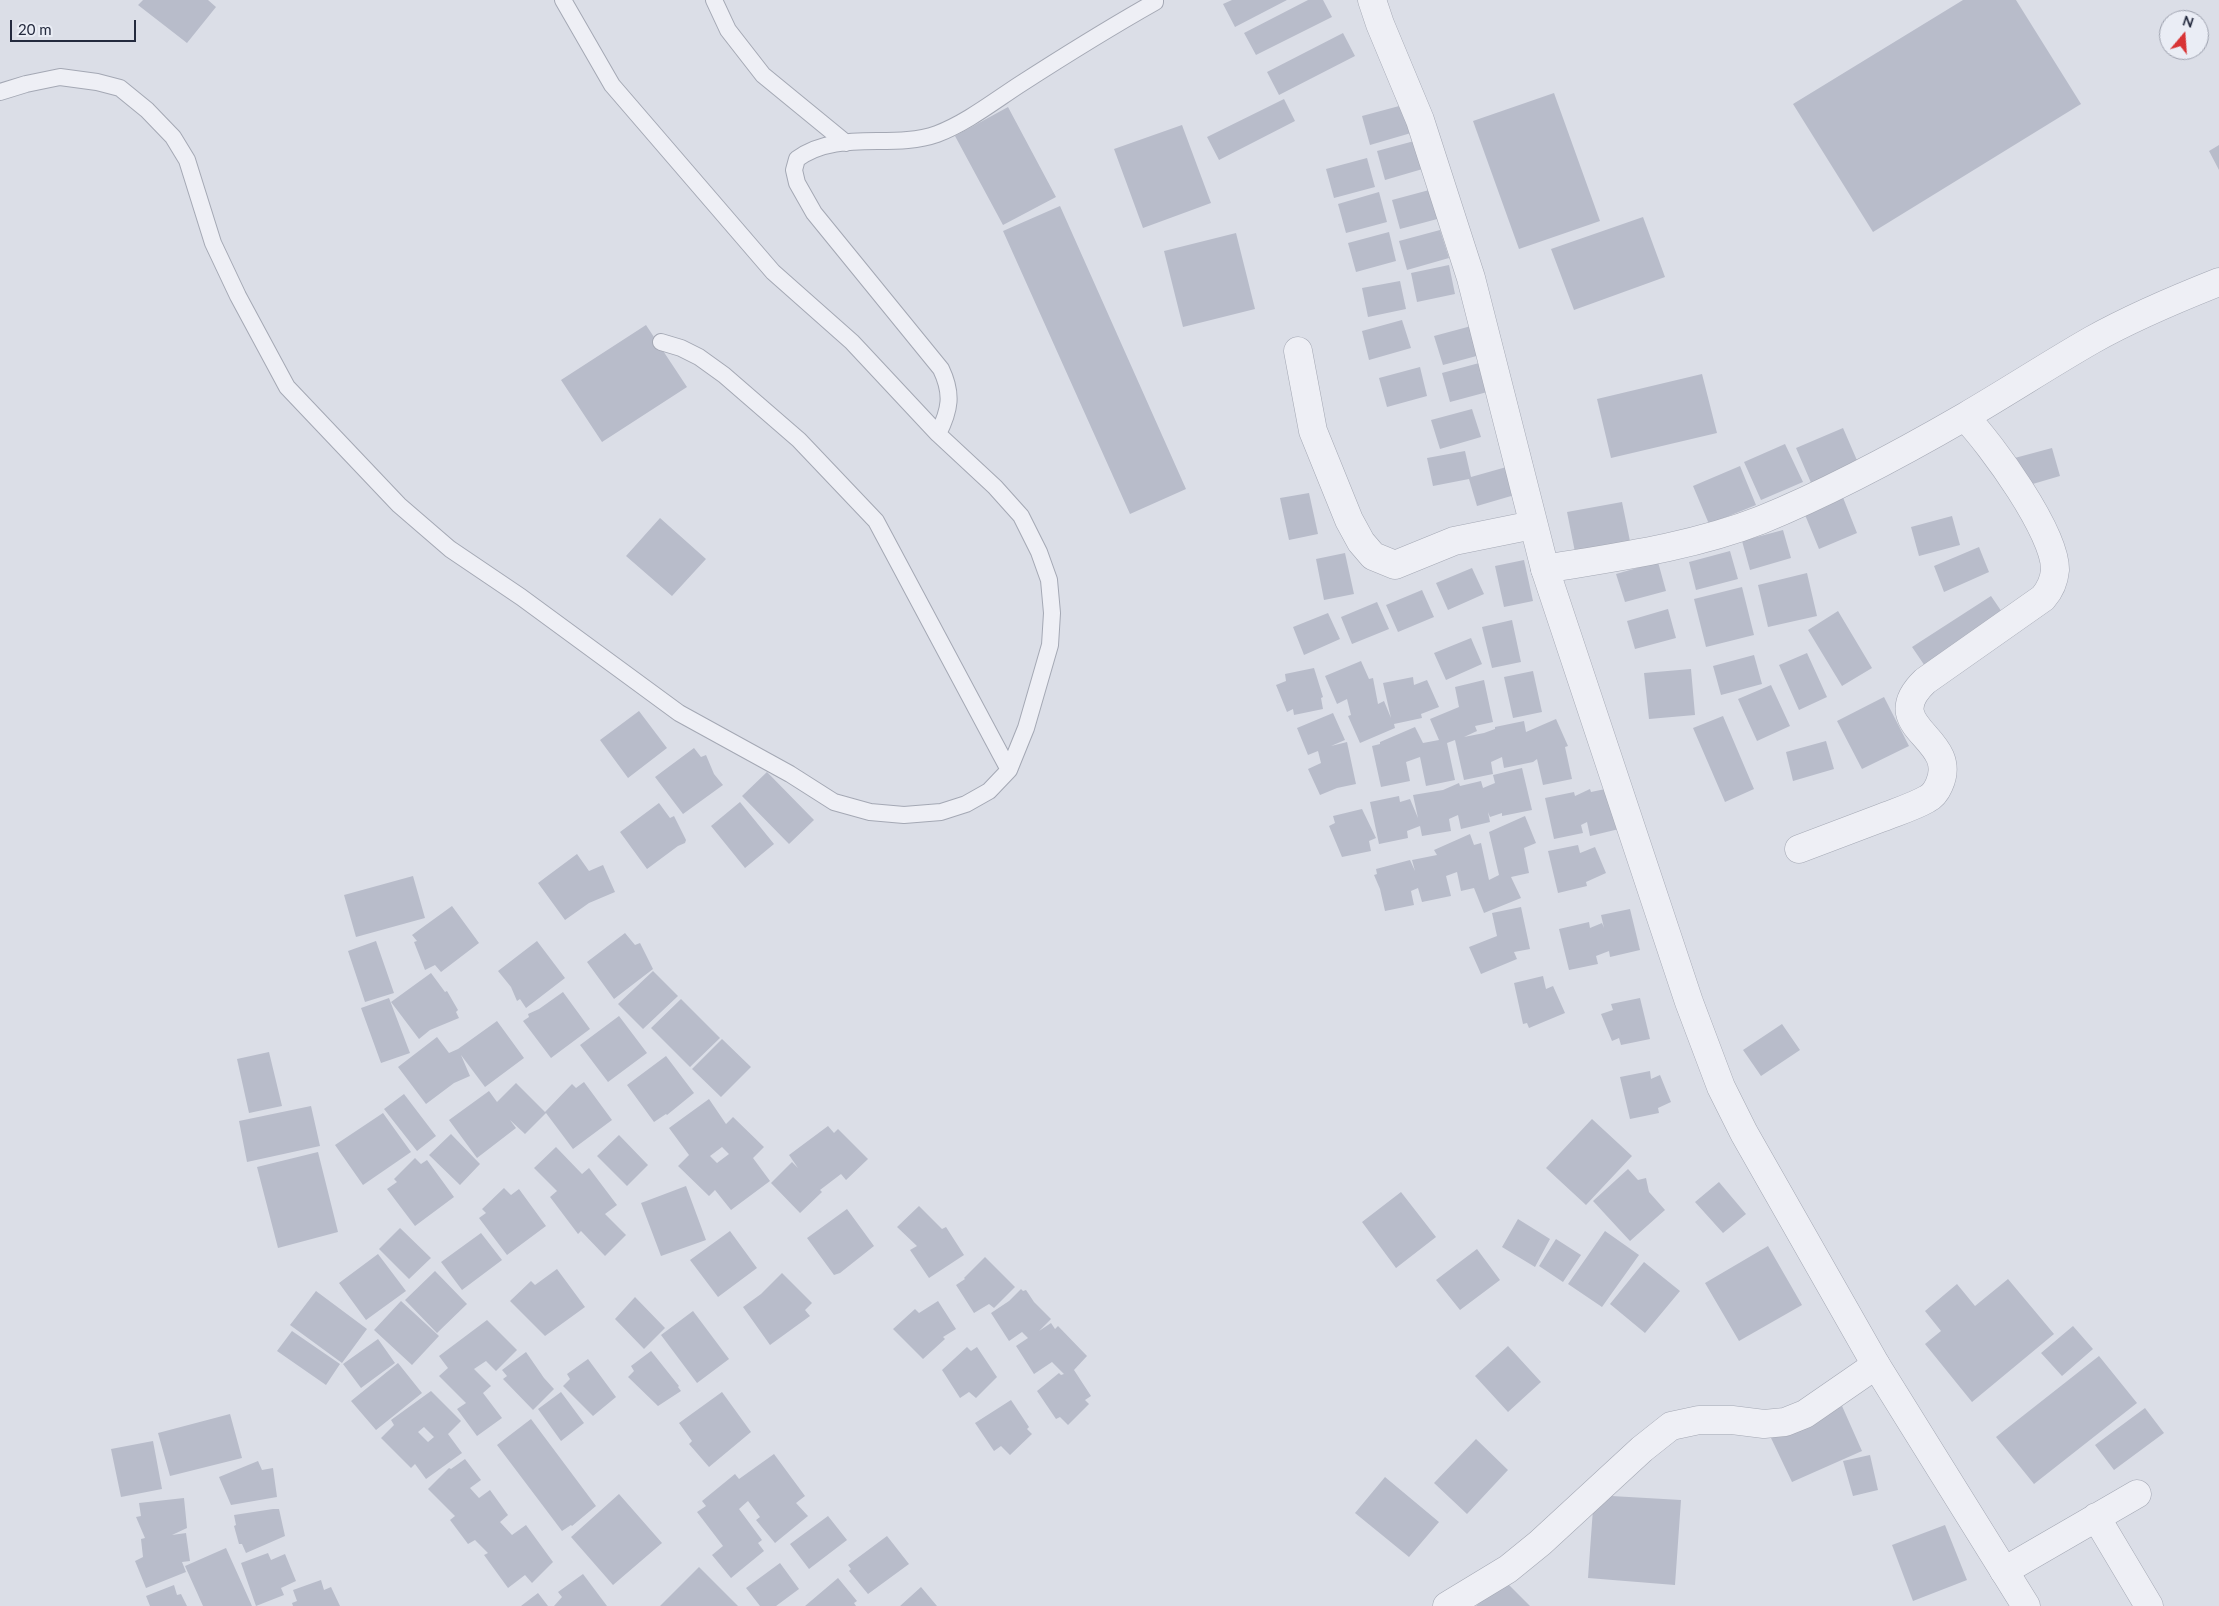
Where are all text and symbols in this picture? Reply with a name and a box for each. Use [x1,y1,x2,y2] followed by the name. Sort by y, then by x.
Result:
[12,10,139,42] scale bar
[2159,10,2209,60] north arrow
[2181,11,2196,31] text: N
[18,20,52,38] text: 20 m

